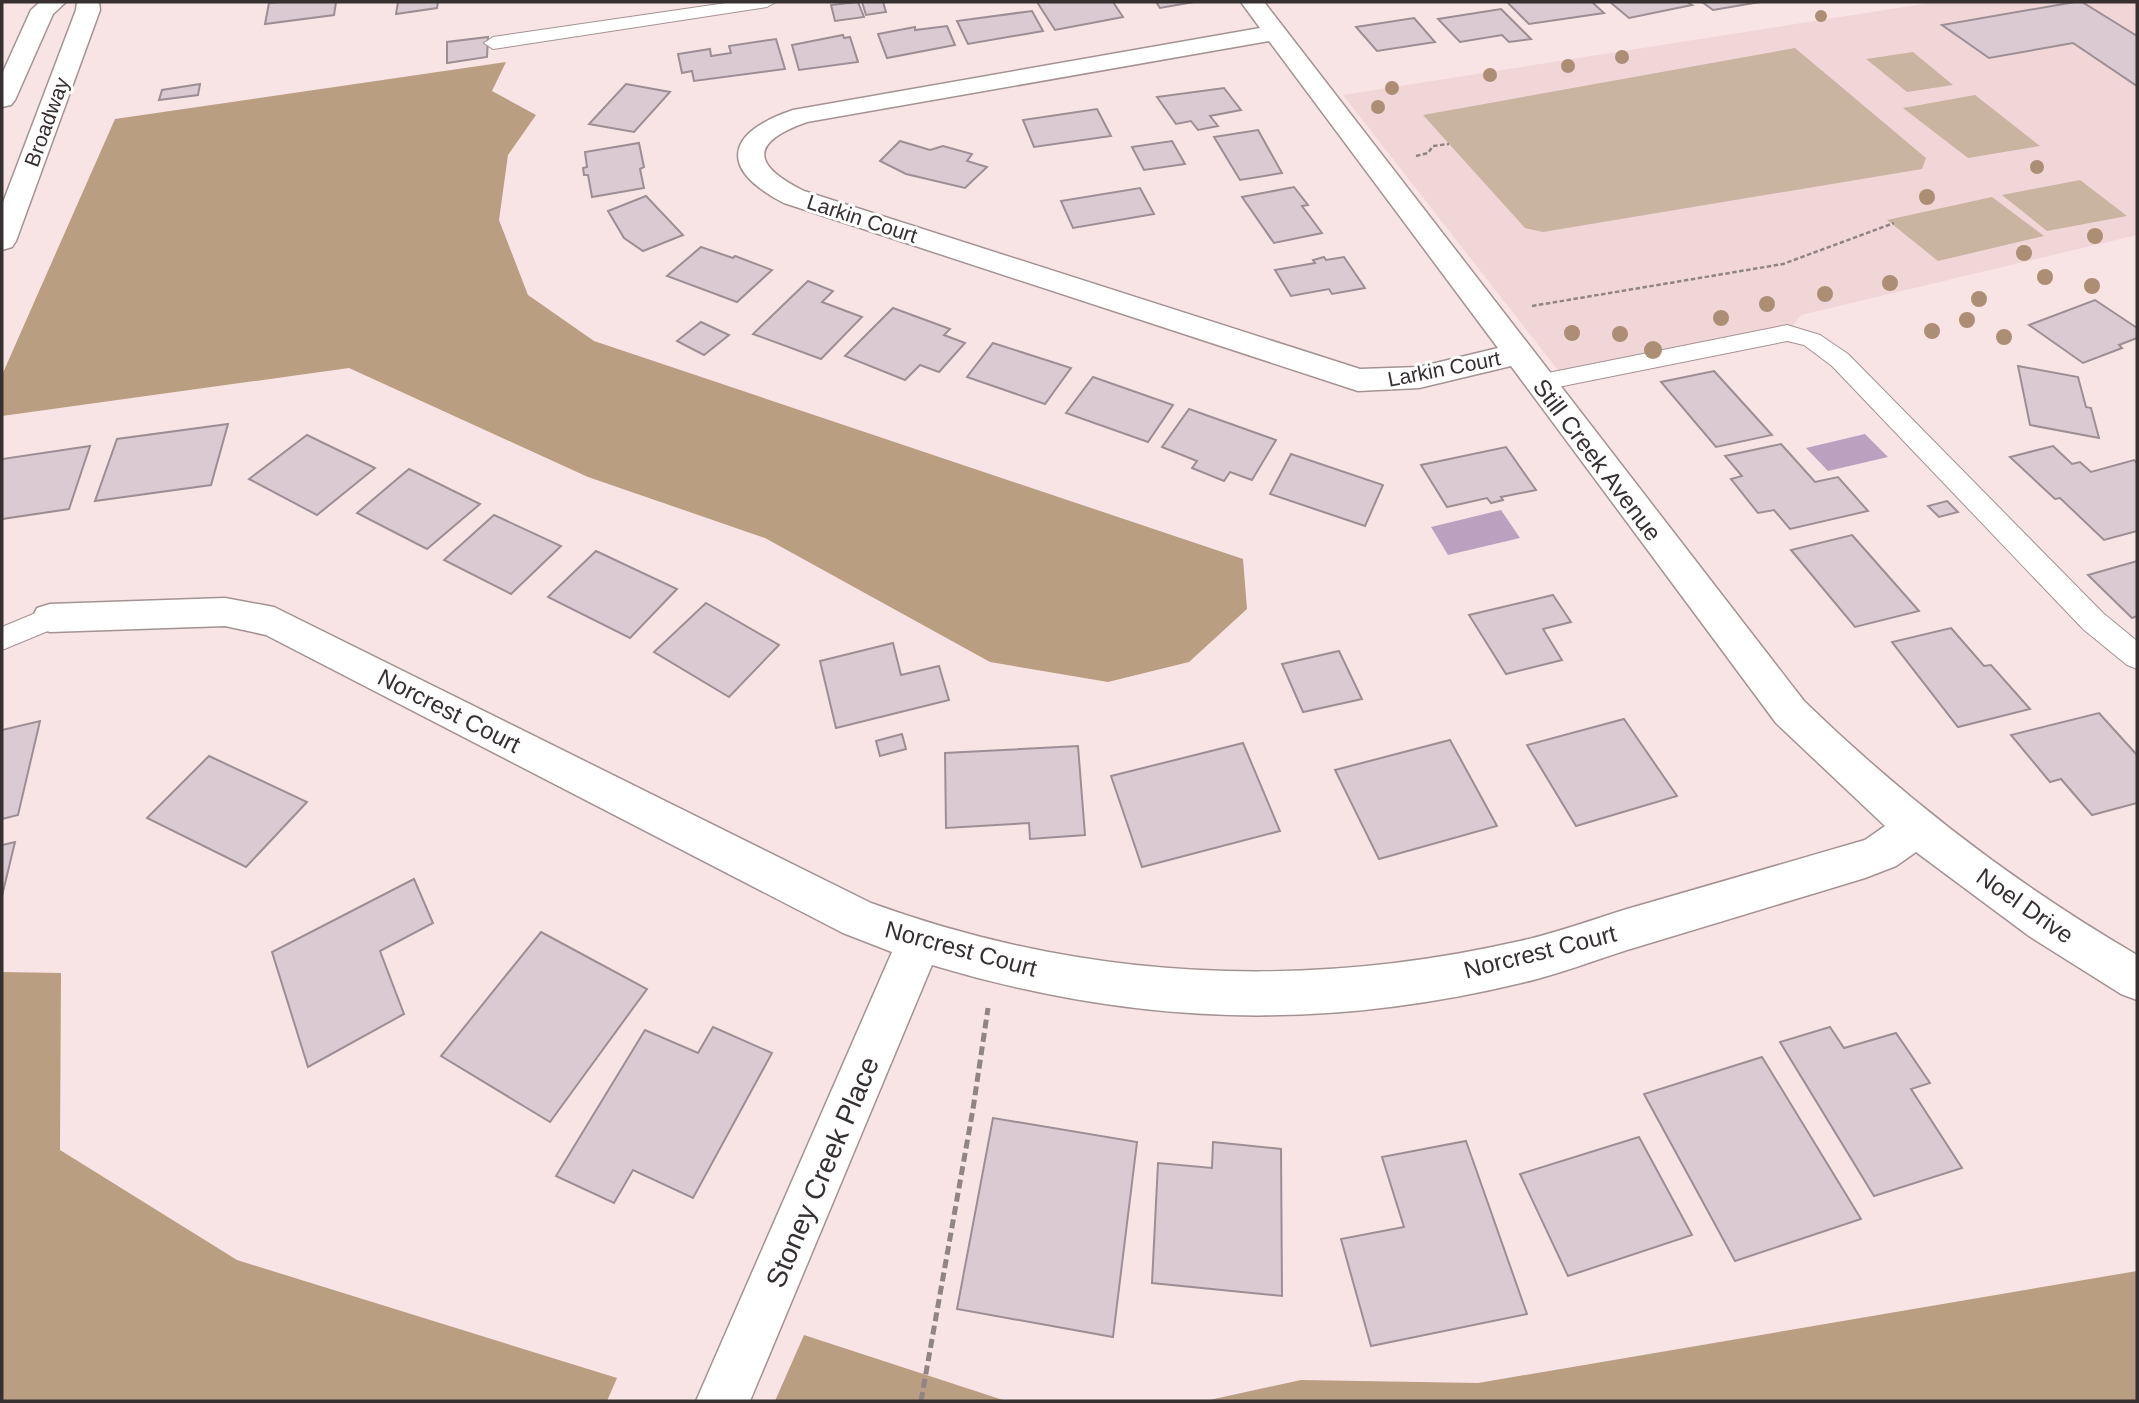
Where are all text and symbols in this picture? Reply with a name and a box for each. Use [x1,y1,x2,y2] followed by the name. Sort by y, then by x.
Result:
[20,74,73,170] street label: Broadway
[804,190,920,247] street label: Larkin Court
[1386,346,1502,391] street label: Larkin Court
[1528,373,1667,546] street label: Still Creek Avenue
[374,663,525,758] street label: Norcrest Court
[1972,862,2079,949] street label: Noel Drive
[882,915,1040,982] street label: Norcrest Court
[1461,919,1619,983] street label: Norcrest Court
[760,1052,885,1292] street label: Stoney Creek Place

